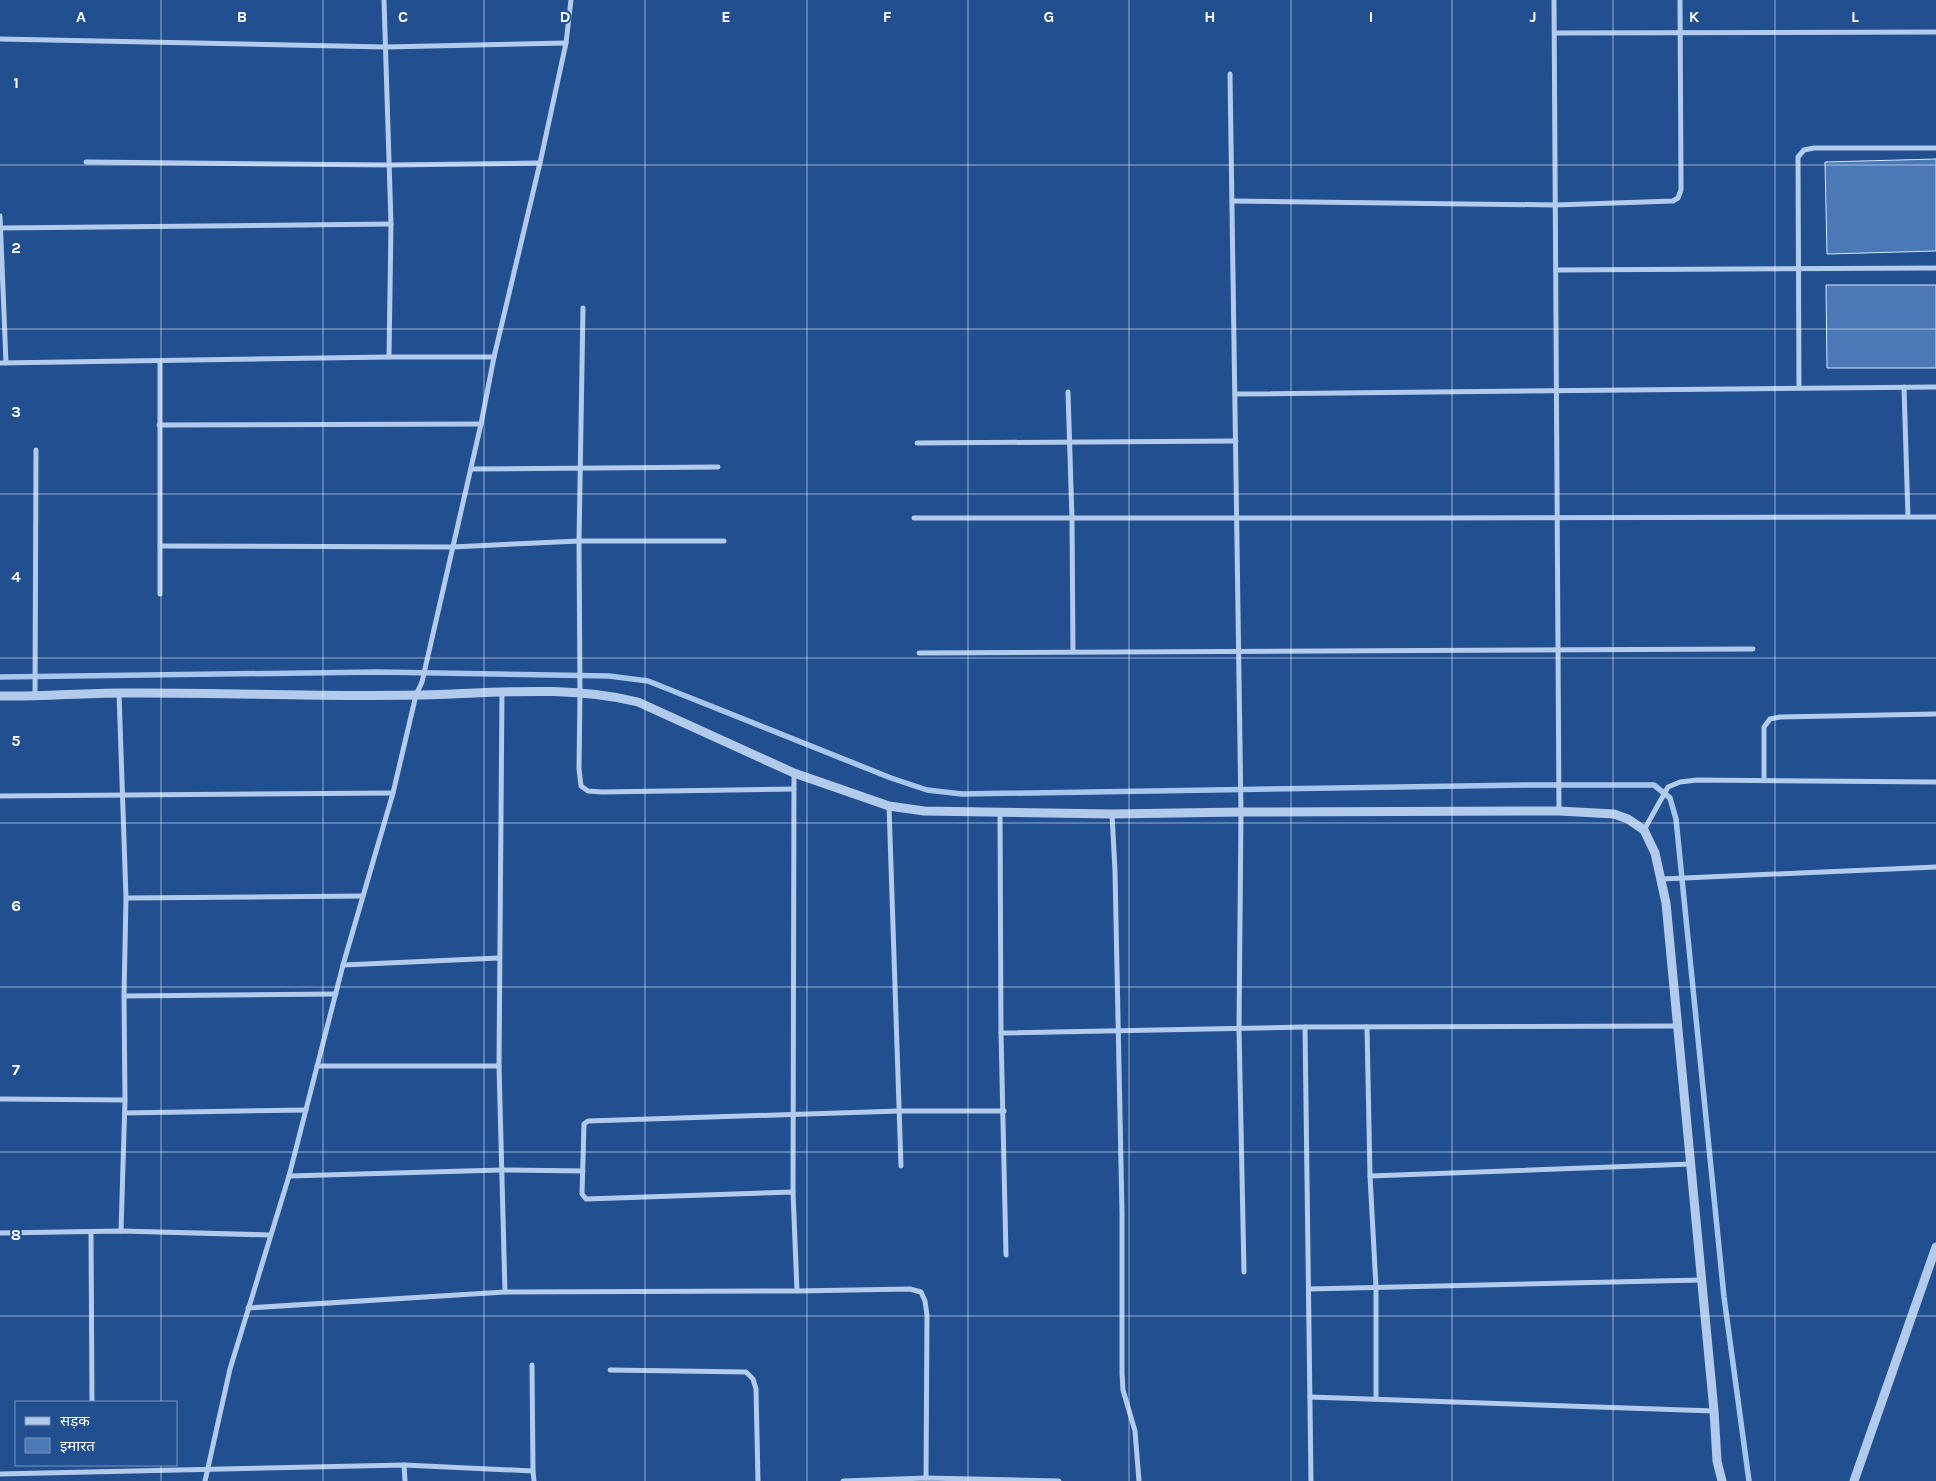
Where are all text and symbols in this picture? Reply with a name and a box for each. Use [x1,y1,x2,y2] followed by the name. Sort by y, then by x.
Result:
[76,7,86,26] text: A
[237,7,247,26] text: B
[398,7,408,26] text: C
[560,7,571,26] text: D
[721,7,731,26] text: E
[883,7,892,26] text: F
[1044,7,1054,26] text: G
[1204,7,1216,26] text: H
[1369,7,1373,26] text: I
[1529,7,1537,26] text: J
[1689,7,1700,26] text: K
[1851,7,1859,26] text: L
[13,73,19,92] text: 1
[11,238,21,257] text: 2
[11,402,21,421] text: 3
[11,567,21,586] text: 4
[11,731,21,750] text: 5
[11,896,21,915] text: 6
[12,1060,20,1079] text: 7
[11,1225,21,1244] text: 8
[15,1401,178,1466] legend
[60,1412,90,1430] text: सड़क
[60,1437,95,1455] text: इमारत

